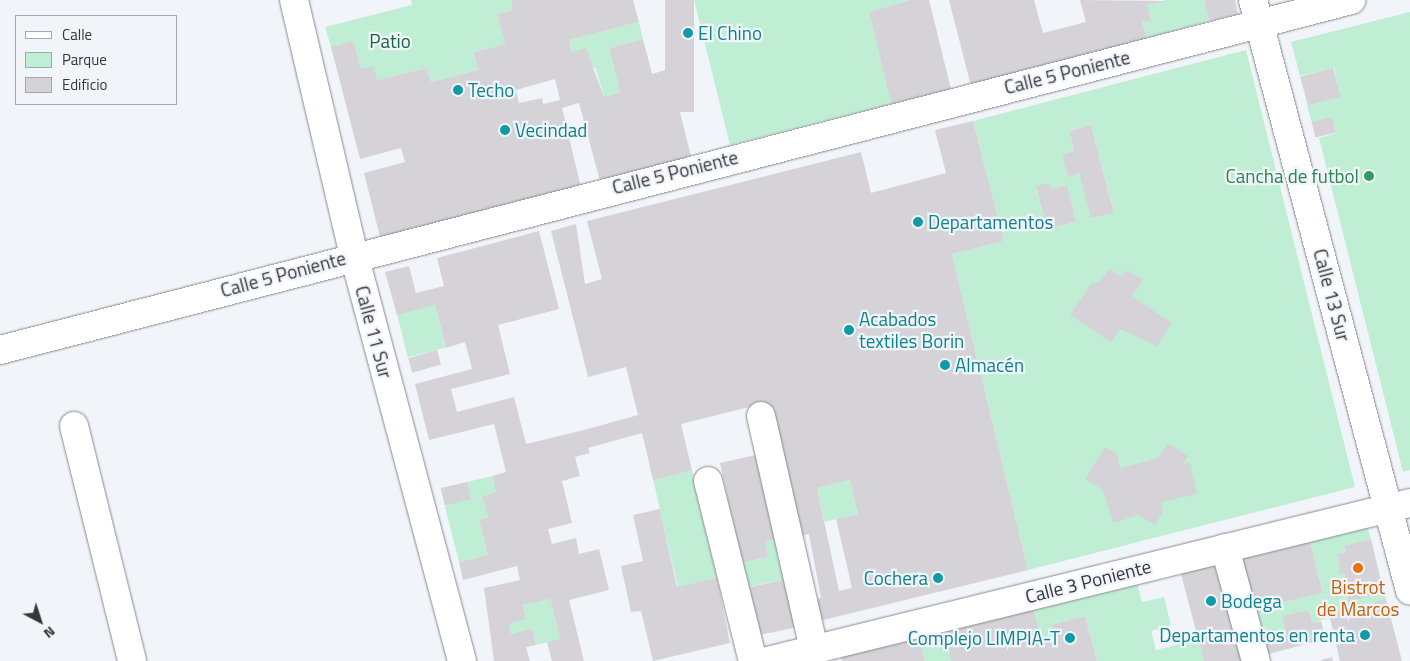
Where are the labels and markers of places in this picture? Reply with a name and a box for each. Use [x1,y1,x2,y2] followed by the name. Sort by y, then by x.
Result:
[698,22,762,44] place label: El Chino
[682,27,694,39] marker: El Chino
[468,79,514,101] place label: Techo
[452,84,464,96] marker: Techo
[515,119,587,141] place label: Vecindad
[499,124,511,136] marker: Vecindad
[1225,165,1359,187] place label: Cancha de futbol
[1363,170,1375,182] marker: Cancha de futbol
[928,211,1053,233] place label: Departamentos
[912,216,924,228] marker: Departamentos
[859,308,964,352] place label: Acabados textiles Borin
[843,324,855,336] marker: Acabados textiles Borin
[955,354,1024,376] place label: Almacén
[939,359,951,371] marker: Almacén
[1352,562,1364,574] marker: Bistrot de Marcos
[864,567,928,589] place label: Cochera
[932,572,944,584] marker: Cochera
[1317,576,1399,620] place label: Bistrot de Marcos
[1221,590,1282,612] place label: Bodega
[1205,595,1217,607] marker: Bodega
[1159,624,1355,646] place label: Departamentos en renta
[908,627,1060,649] place label: Complejo LIMPIA-T
[1359,629,1371,641] marker: Departamentos en renta
[1064,632,1076,644] marker: Complejo LIMPIA-T

